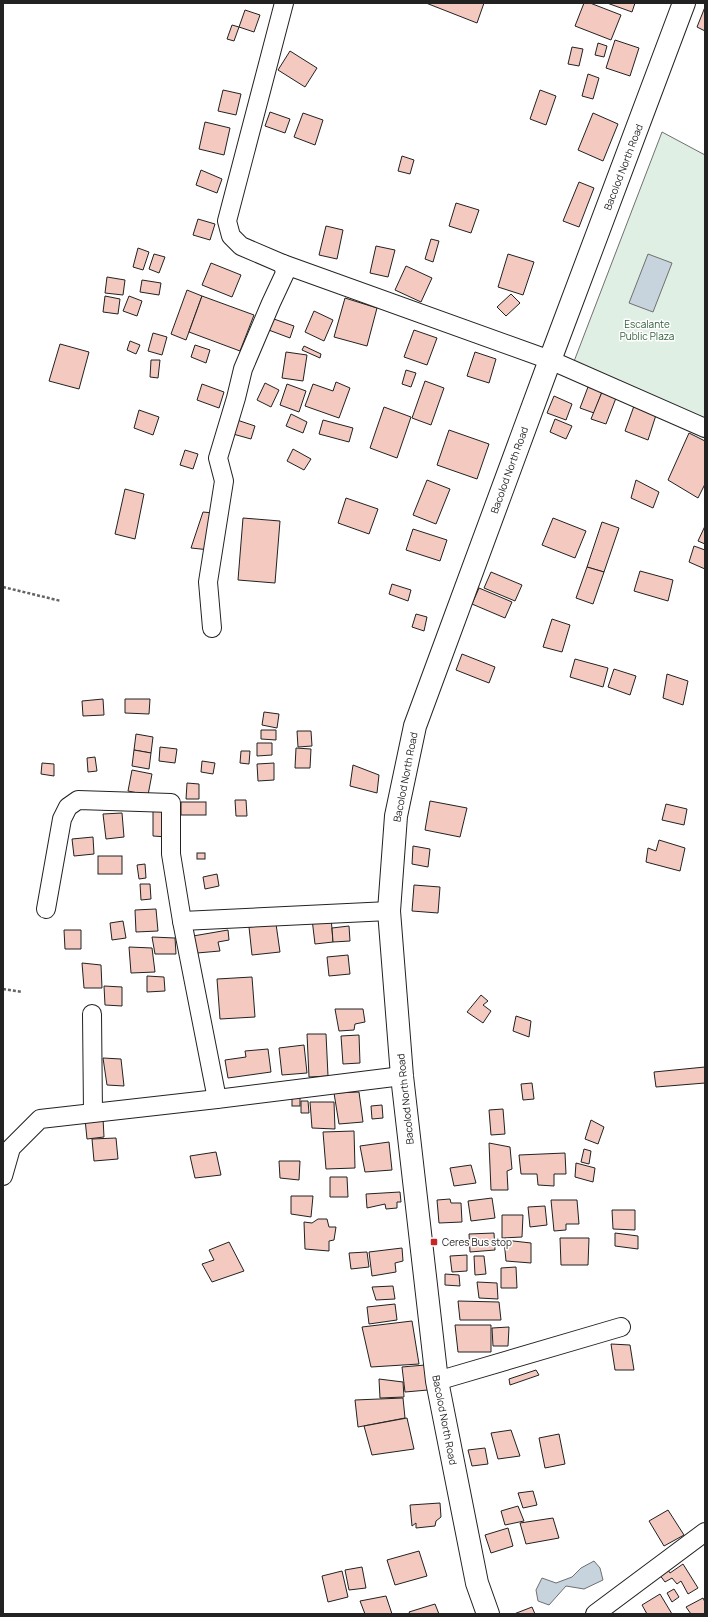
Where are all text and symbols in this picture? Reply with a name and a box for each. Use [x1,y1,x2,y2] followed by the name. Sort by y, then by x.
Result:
[600,122,646,212] street label: Bacolod North Road
[620,317,674,343] park label: Escalante Public Plaza
[487,425,531,515] street label: Bacolod North Road
[389,731,421,823] street label: Bacolod North Road
[393,1053,417,1145] street label: Bacolod North Road
[442,1235,512,1249] place label: Ceres Bus stop
[429,1237,439,1247] marker: Ceres Bus stop
[429,1374,461,1466] street label: Bacolod North Road

